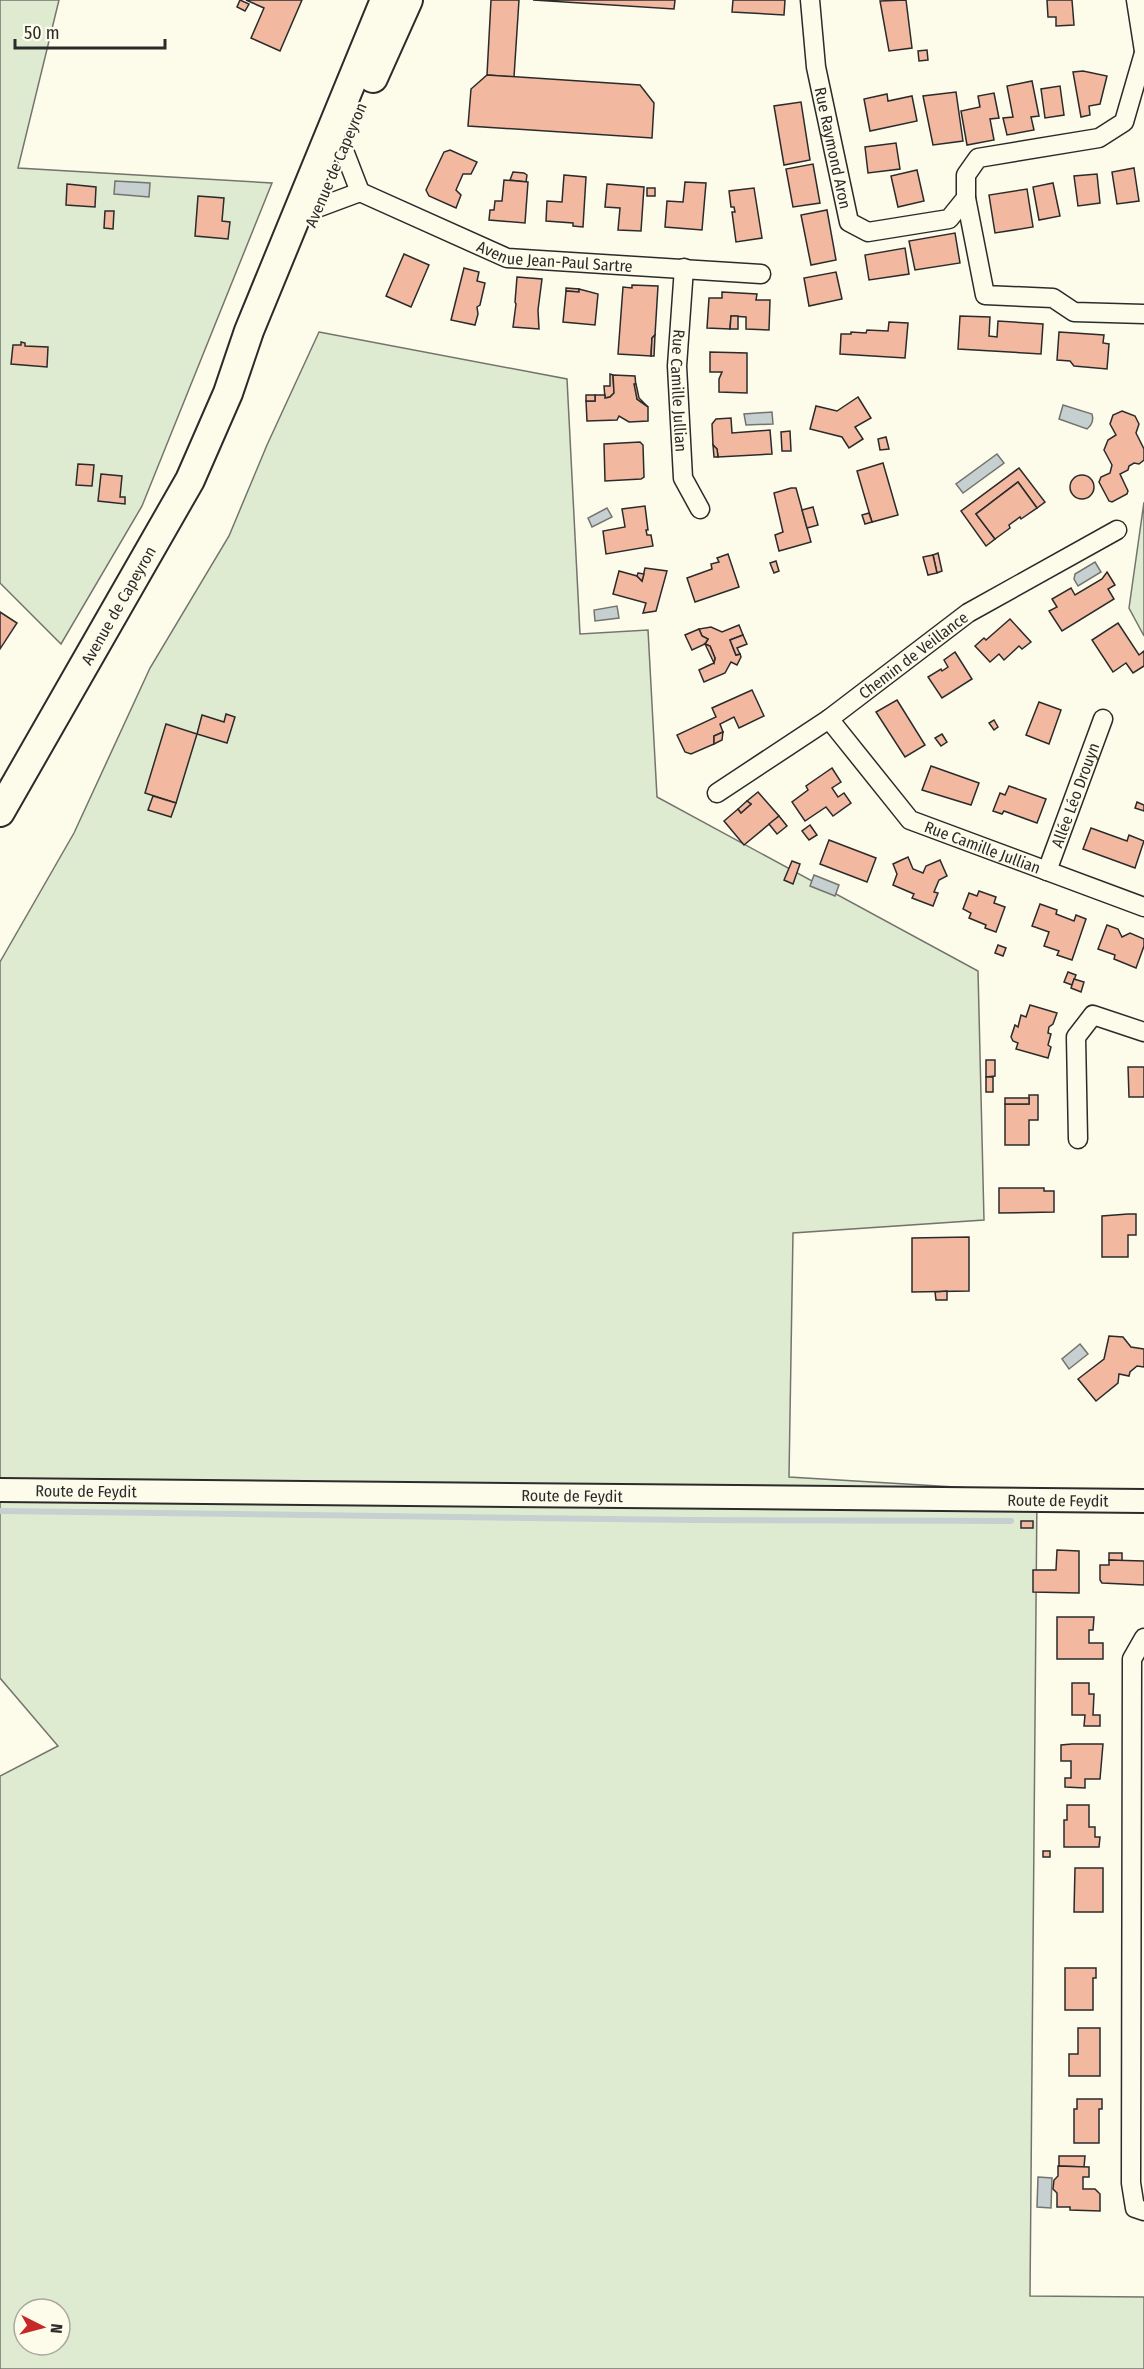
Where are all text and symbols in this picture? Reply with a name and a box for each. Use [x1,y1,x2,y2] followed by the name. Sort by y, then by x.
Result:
[15,12,165,50] scale bar
[24,22,60,44] text: 50 m
[811,85,855,211] street label: Rue Raymond Aron
[301,100,371,230] street label: Avenue de Capeyron
[474,236,633,275] street label: Avenue Jean-Paul Sartre
[668,329,691,452] street label: Rue Camille Jullian
[77,543,160,668] street label: Avenue de Capeyron
[855,607,971,702] street label: Chemin de Veillance
[1047,740,1103,850] street label: Allée Léo Drouyn
[922,817,1043,877] street label: Rue Camille Jullian
[35,1481,138,1501] street label: Route de Feydit
[521,1486,624,1505] street label: Route de Feydit
[1007,1490,1110,1510] street label: Route de Feydit
[12,2297,72,2357] north arrow
[46,2323,66,2334] text: N

